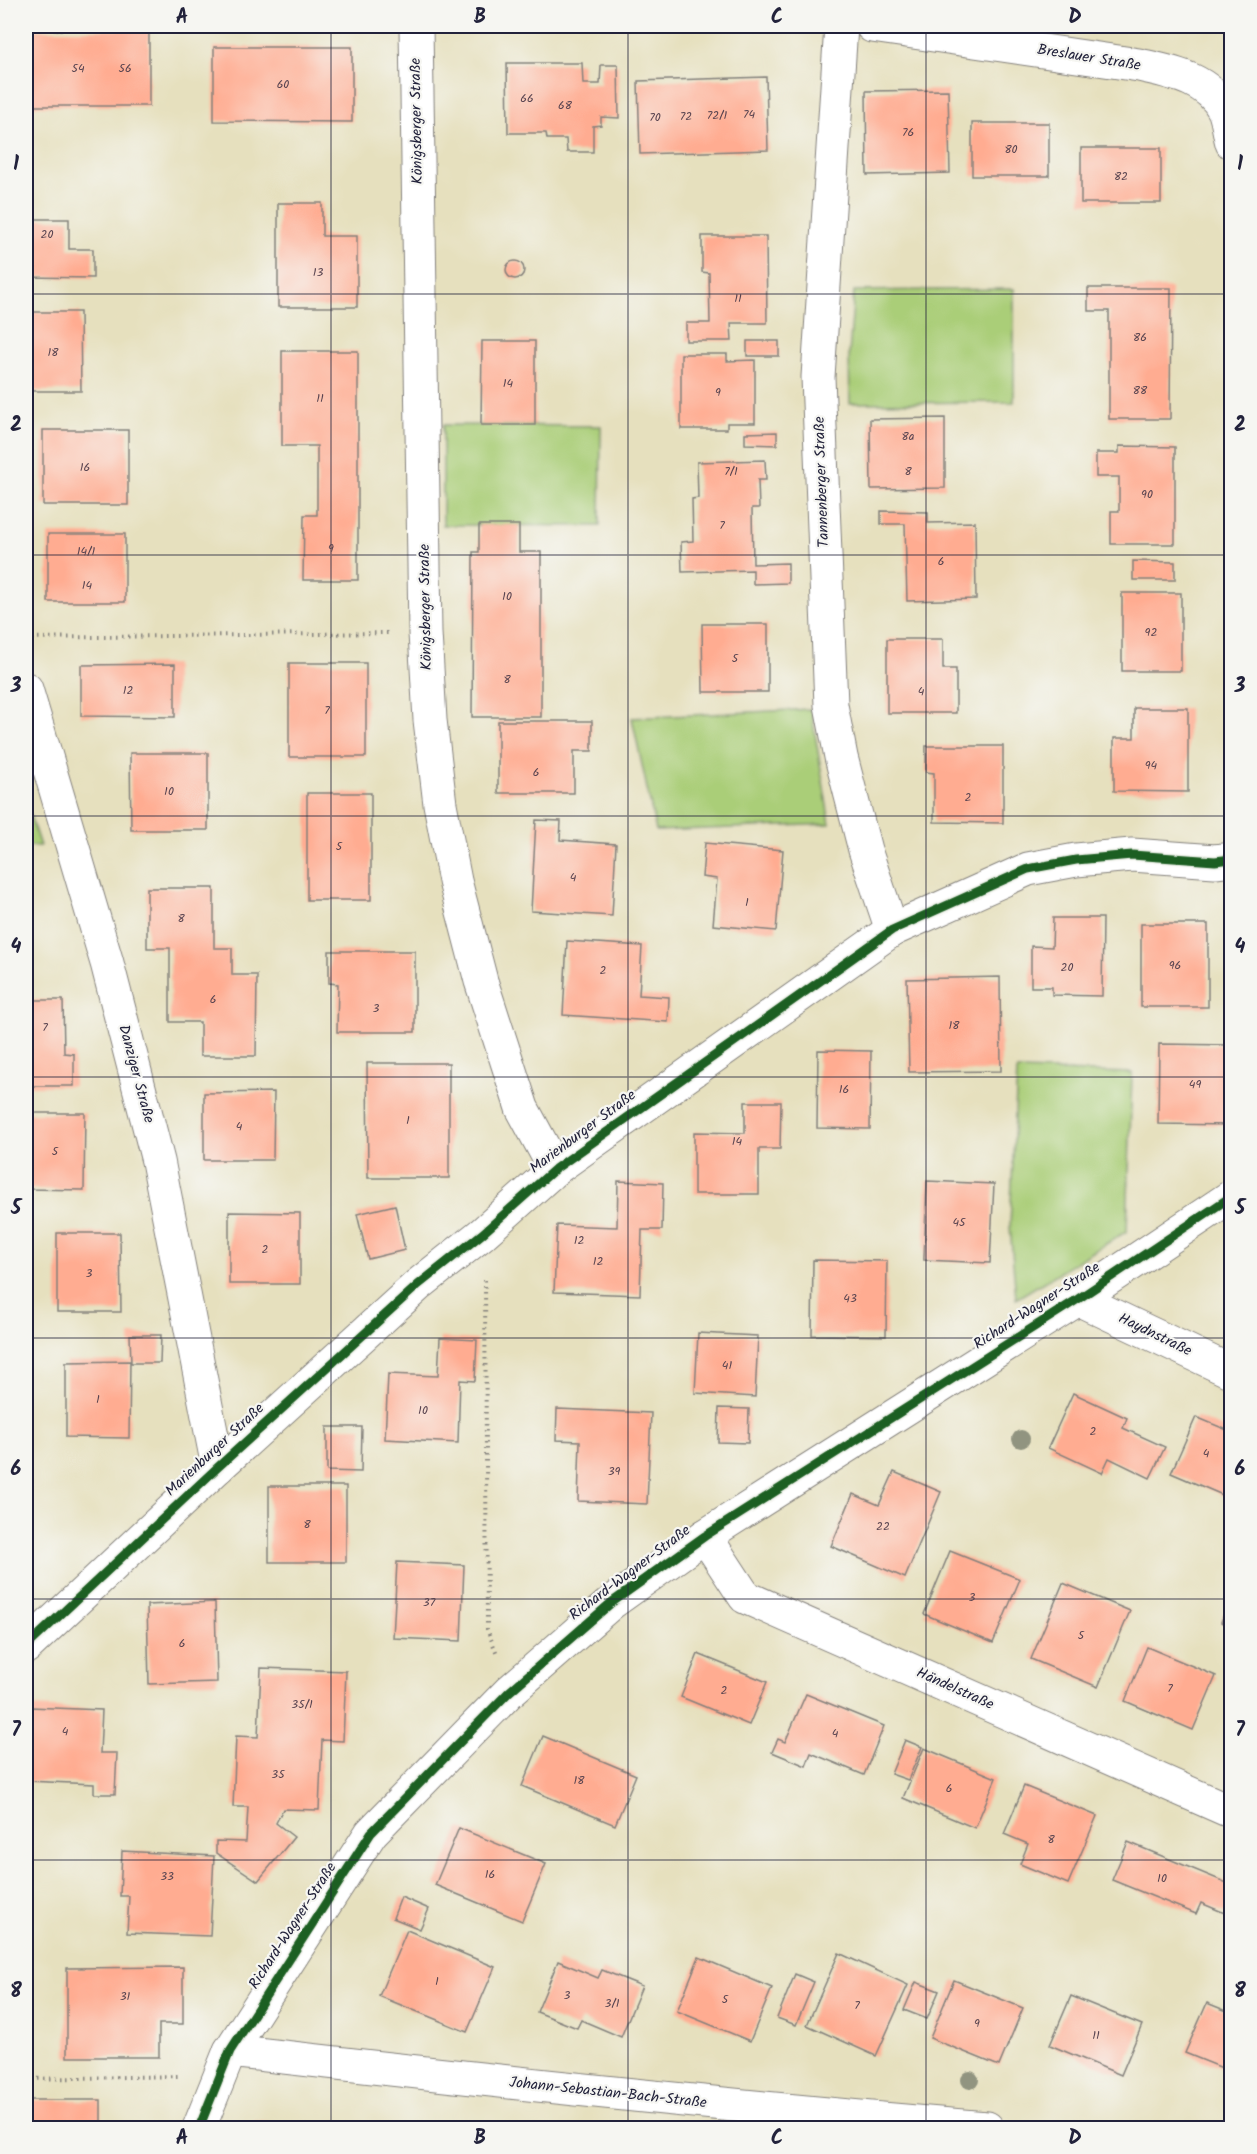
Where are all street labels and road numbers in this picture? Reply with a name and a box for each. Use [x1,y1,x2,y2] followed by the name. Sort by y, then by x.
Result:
[1035,38,1143,78] street label: Breslauer Straße
[404,57,430,184] street label: Königsberger Straße
[808,416,836,548] street label: Tannenberger Straße
[413,543,439,670] street label: Königsberger Straße
[111,1022,161,1126] street label: Danziger Straße
[525,1084,642,1180] street label: Marienburger Straße
[969,1256,1105,1356] street label: Richard-Wagner-Straße
[1114,1307,1196,1363] street label: Haydnstraße
[160,1397,270,1503] street label: Marienburger Straße
[564,1519,696,1627] street label: Richard-Wagner-Straße
[912,1661,998,1717] street label: Händelstraße
[243,1858,343,1994] street label: Richard-Wagner-Straße
[508,2071,708,2115] street label: Johann-Sebastian-Bach-Straße

